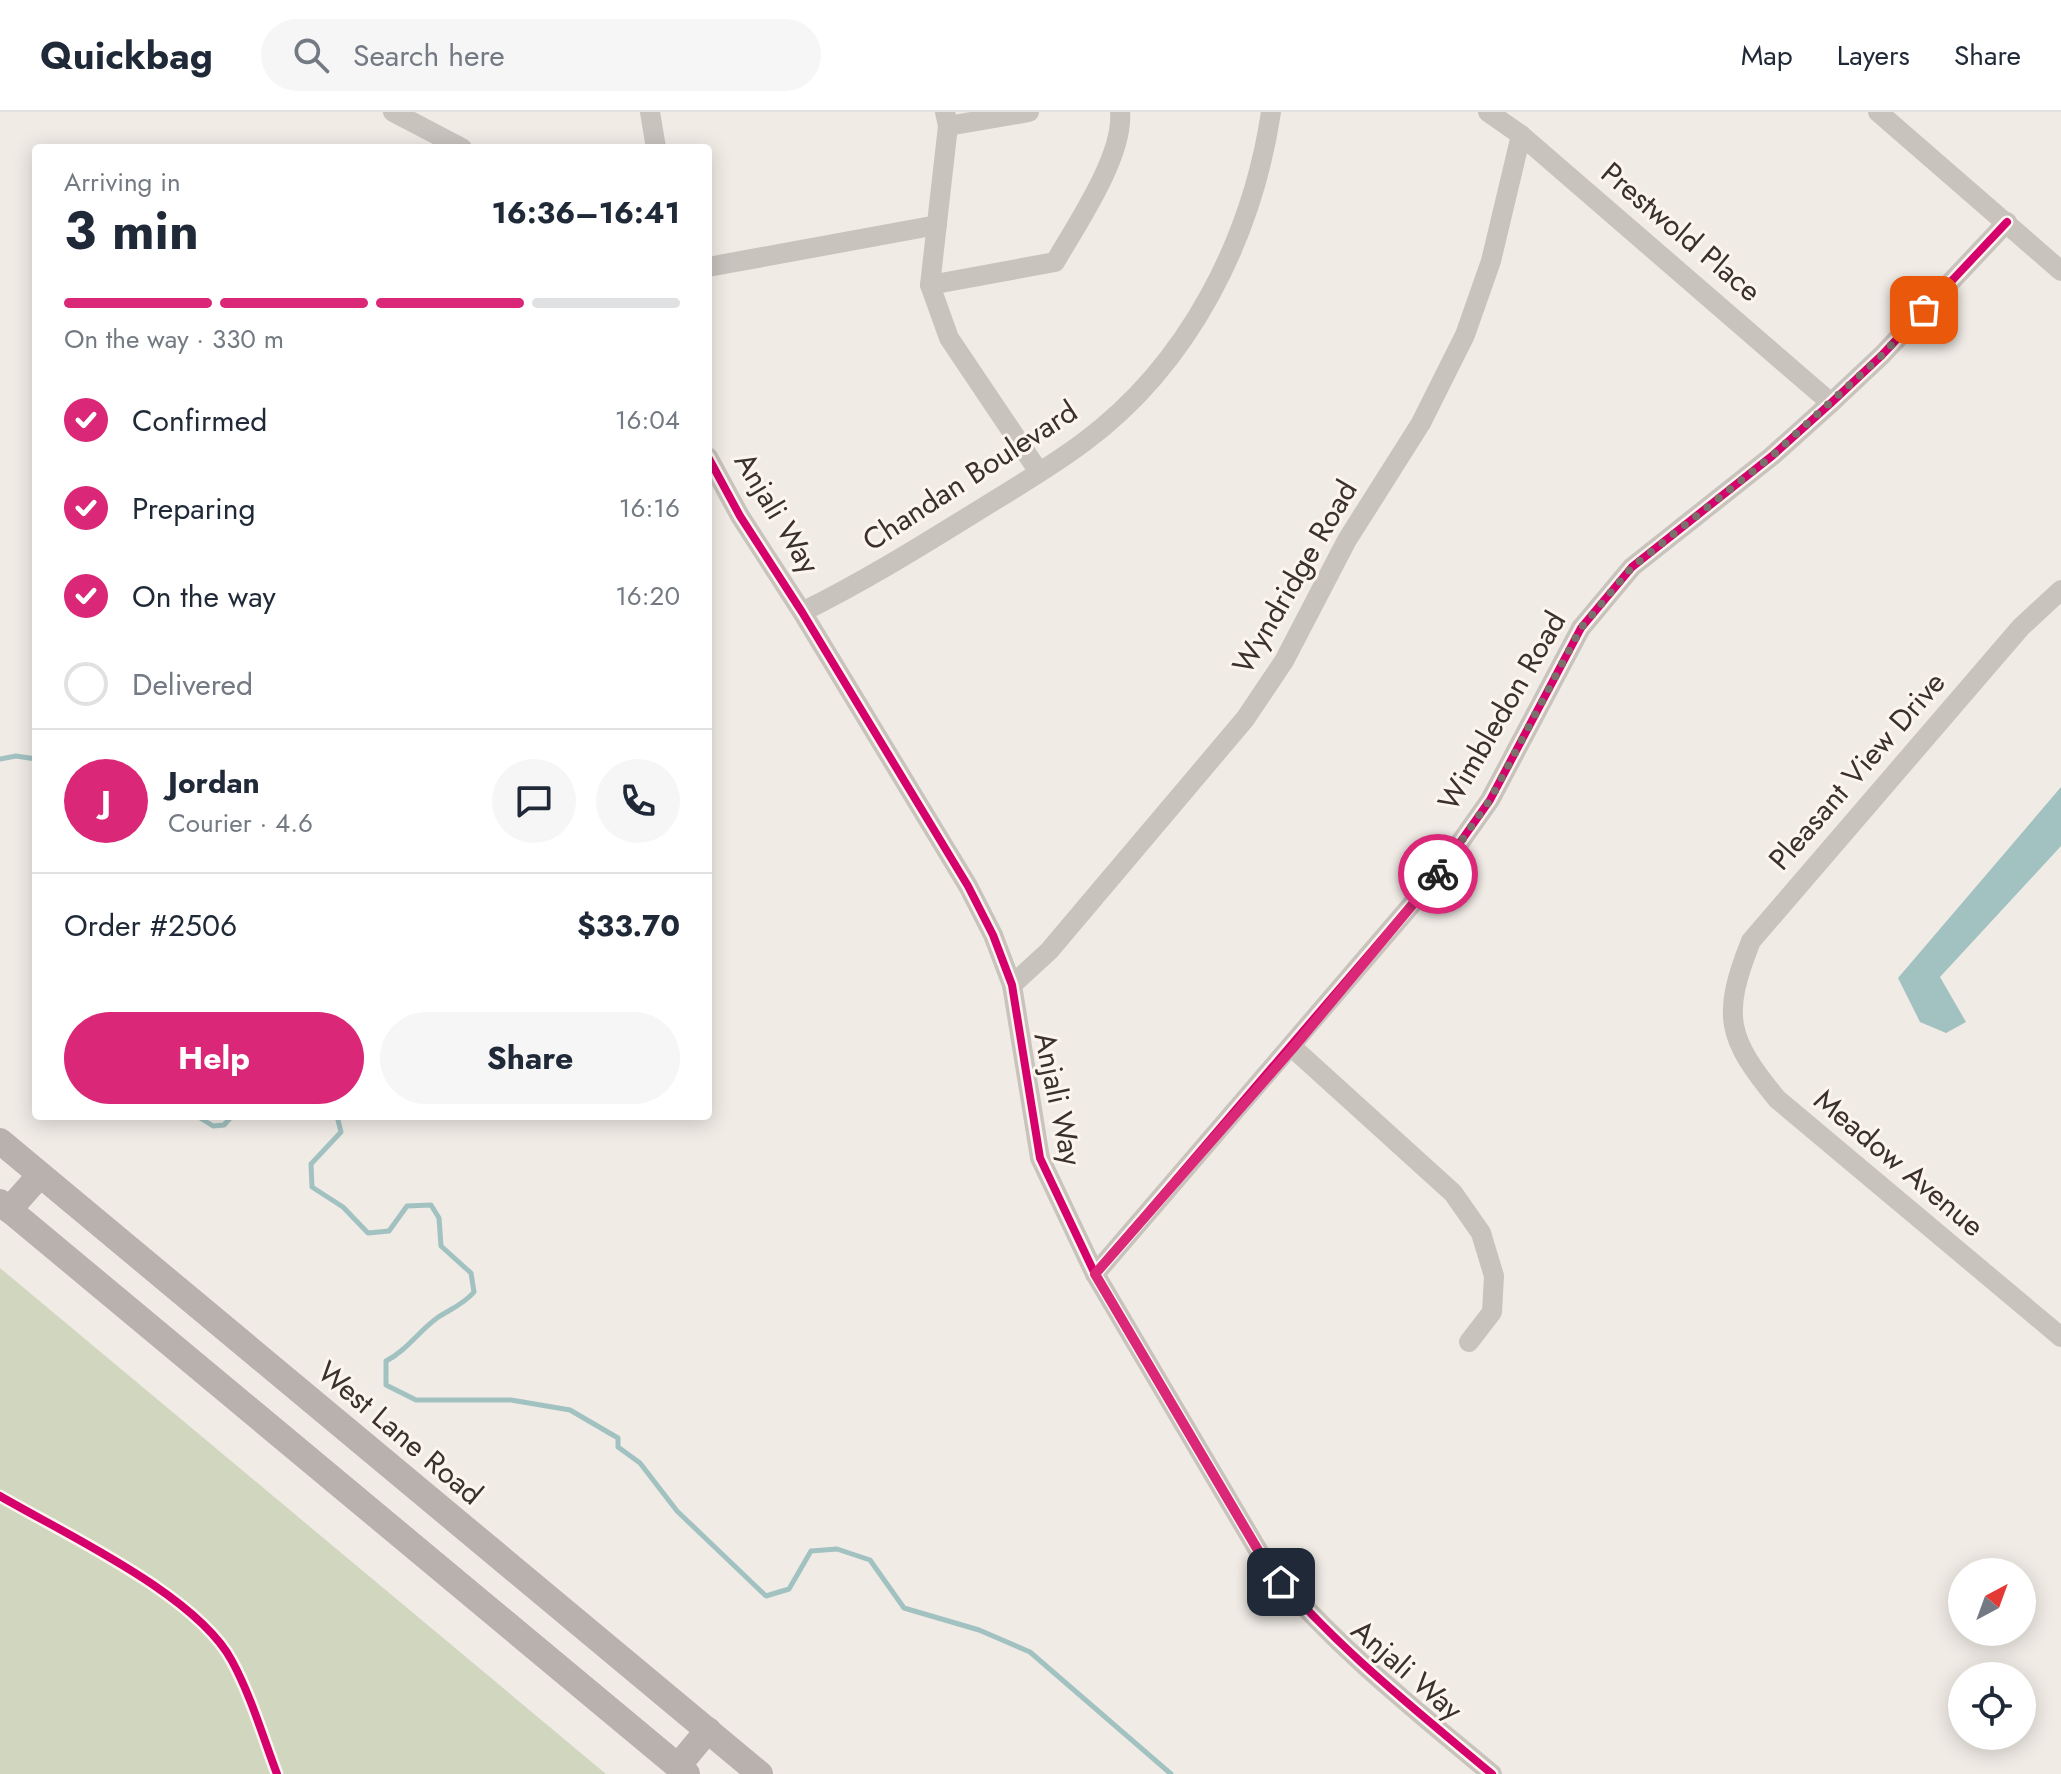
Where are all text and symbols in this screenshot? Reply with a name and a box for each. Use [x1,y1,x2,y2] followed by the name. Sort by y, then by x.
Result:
[261,19,821,91] search box
[40,28,213,83] text: Quickbag
[289,33,333,77] icon: search
[353,34,505,77] text: Search here
[1741,35,1793,76] text: Map
[1837,35,1910,76] text: Layers
[1954,35,2021,76] text: Share
[1592,152,1771,312] street label: Prestwold Place
[64,163,181,201] text: Arriving in
[492,191,680,234] text: 16:36–16:41
[64,193,199,269] text: 3 min
[1890,276,1958,344] pin
[1902,288,1946,332] icon: bag
[64,320,284,358] text: On the way · 330 m
[854,390,1086,561] street label: Chandan Boulevard
[64,398,108,442] icon: check
[132,399,267,442] text: Confirmed
[615,401,680,439] text: 16:04
[724,444,831,583] street label: Anjali Way
[1222,472,1367,682] street label: Wyndridge Road
[64,486,108,530] icon: check
[132,487,256,530] text: Preparing
[619,489,680,527] text: 16:16
[64,574,108,618] icon: check
[132,575,276,618] text: On the way
[615,577,680,615] text: 16:20
[1427,603,1576,818] street label: Wimbledon Road
[1758,662,1955,879] street label: Pleasant View Drive
[132,663,253,706] text: Delivered
[492,759,576,843] button: chat
[596,759,680,843] button: phone
[168,761,260,804] text: Jordan
[101,780,111,823] text: J
[168,804,313,842] text: Courier · 4.6
[1398,834,1478,914] courier
[1416,852,1460,896] icon: bike
[64,904,237,947] text: Order #2506
[577,904,680,947] text: $33.70
[64,1012,364,1104] button: Help
[380,1012,680,1104] button: Share
[1023,1028,1094,1170] street label: Anjali Way
[1805,1079,1994,1247] street label: Meadow Avenue
[308,1351,492,1515] street label: West Lane Road
[1247,1548,1315,1616] pin
[1948,1558,2036,1646] north arrow
[1948,1558,2036,1750] map controls
[1259,1560,1303,1604] icon: home
[1342,1609,1473,1731] street label: Anjali Way
[1948,1662,2036,1750] button: locate

